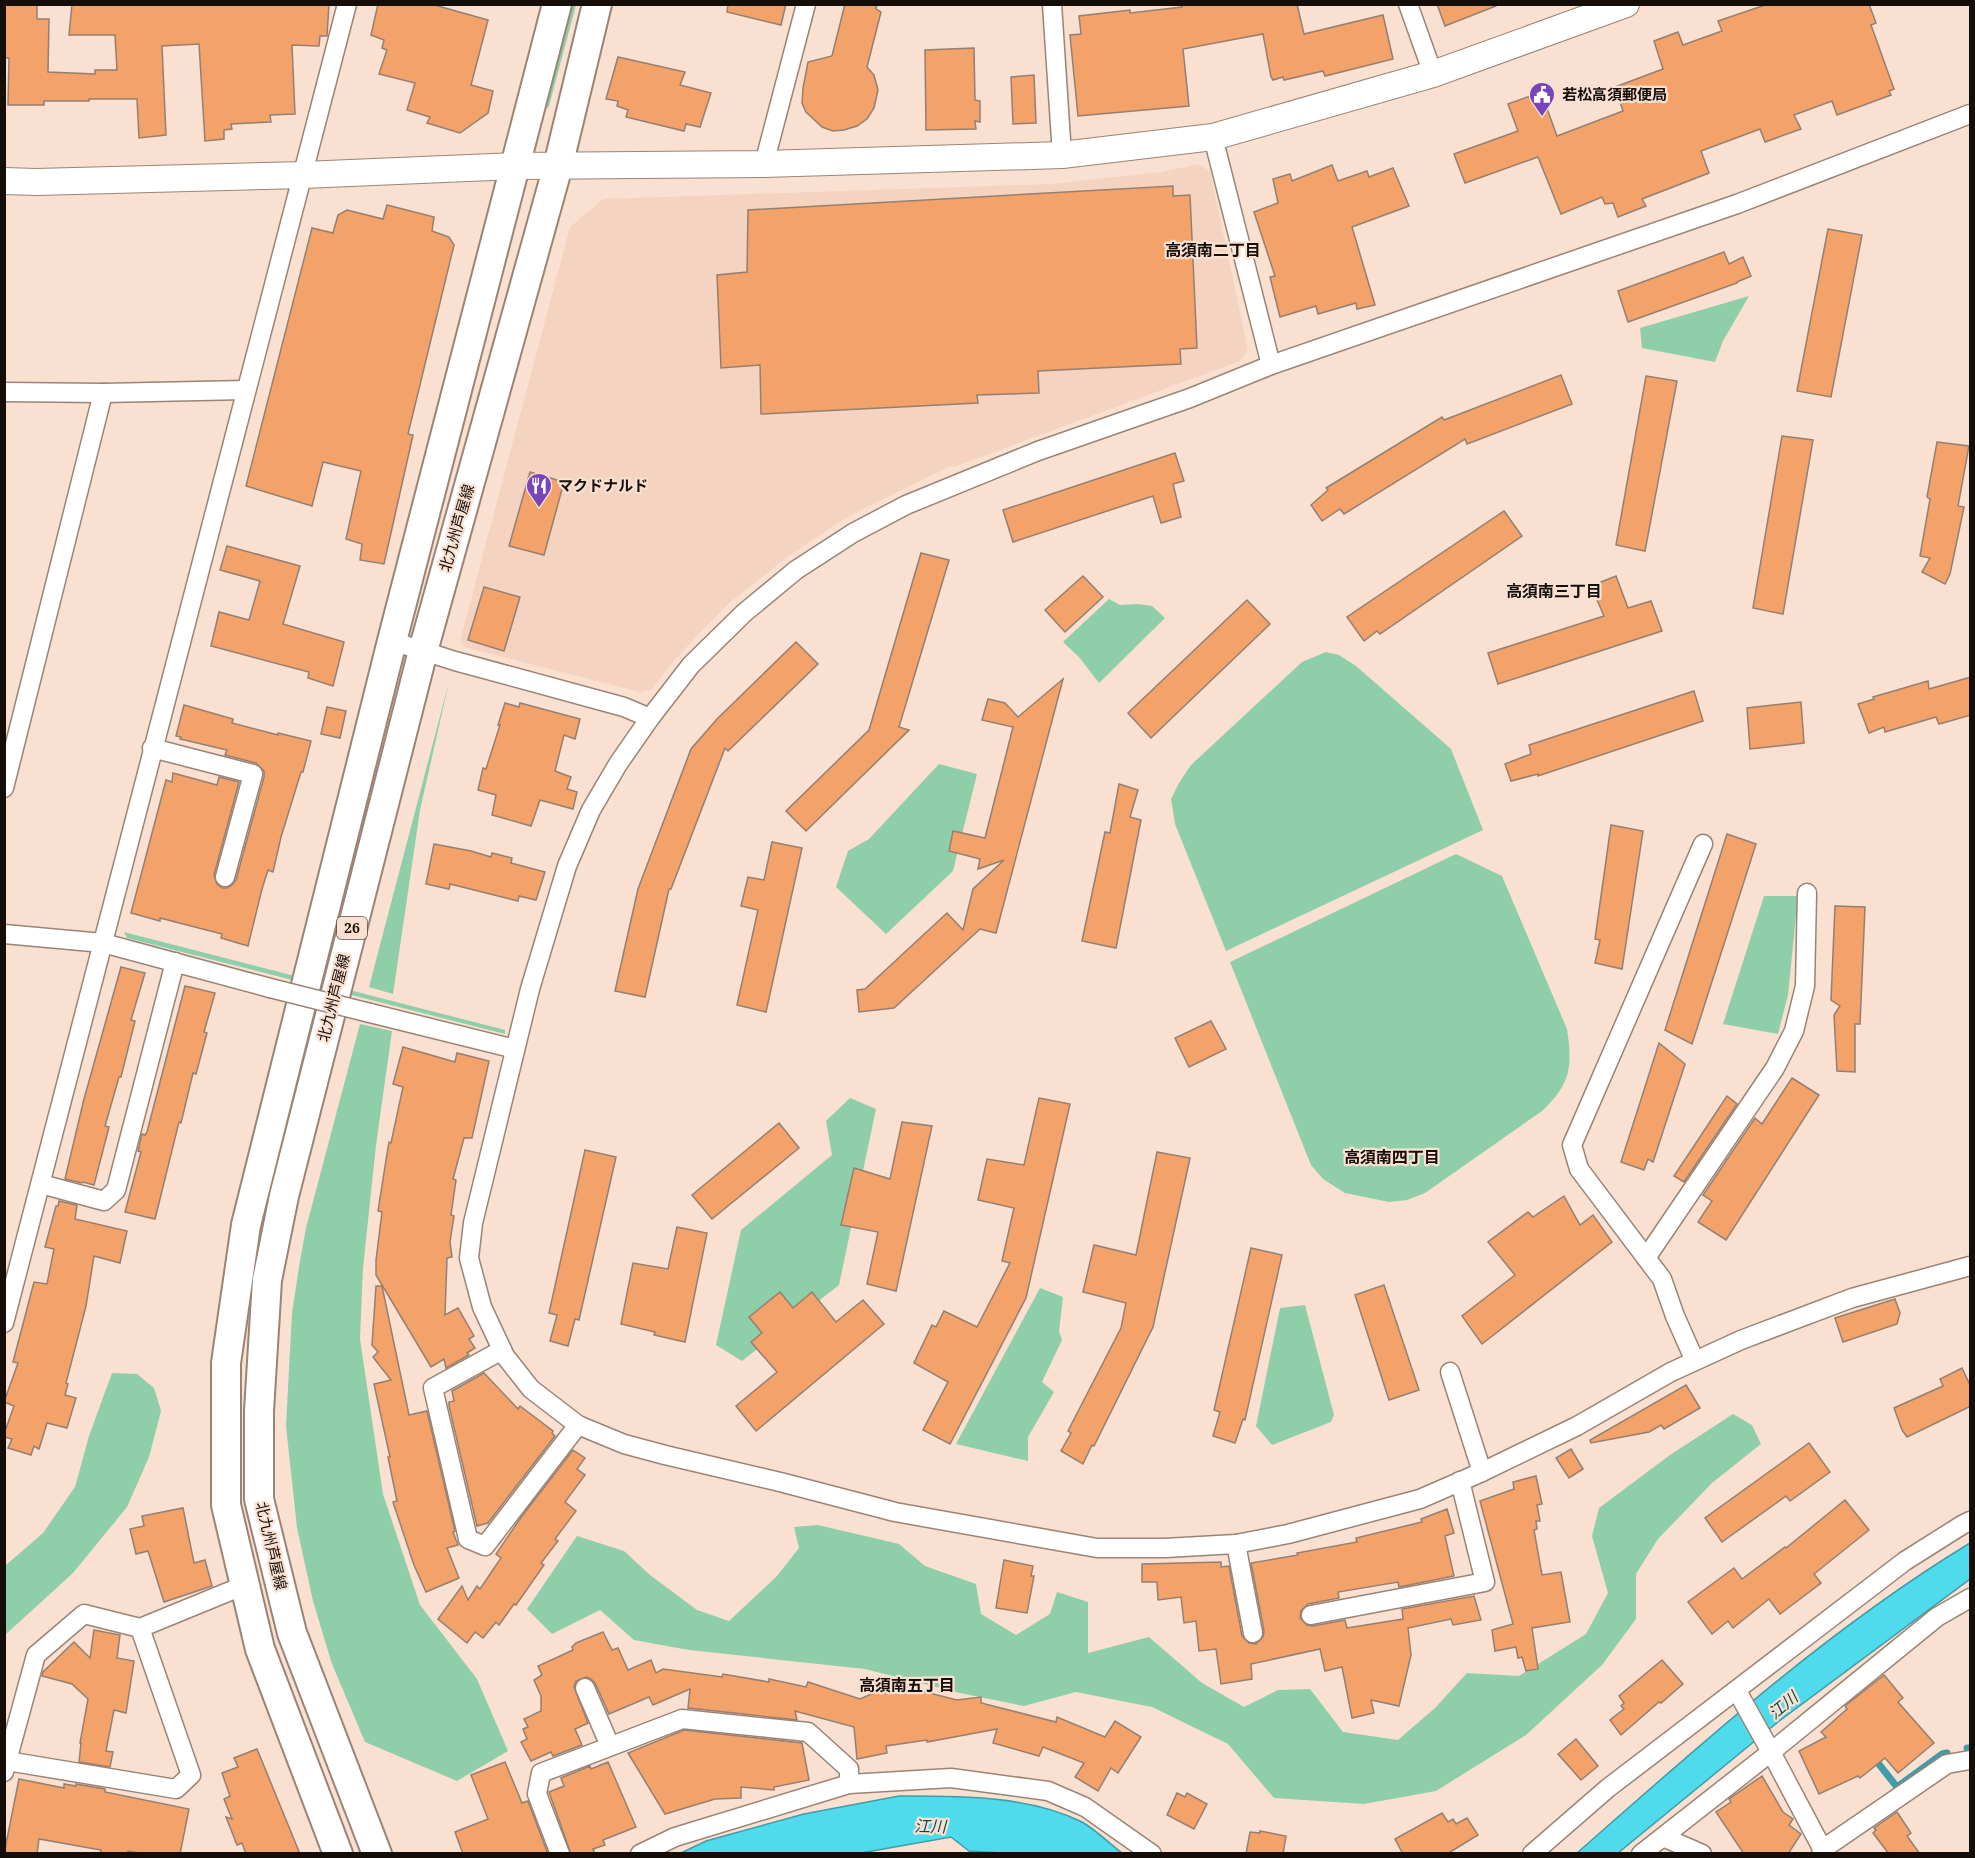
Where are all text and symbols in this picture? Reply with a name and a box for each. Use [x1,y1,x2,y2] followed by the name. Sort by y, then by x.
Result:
[1527,80,1557,118] public building icon: 若松高須郵便局
[1562,84,1667,104] place label: 若松高須郵便局
[1165,239,1261,261] district label: 高須南二丁目
[524,471,554,509] restaurant icon: マクドナルド
[558,475,648,495] place label: マクドナルド
[434,482,478,574] street label: 北九州芦屋線
[1506,580,1602,602] district label: 高須南三丁目
[337,917,367,939] road number: 26
[312,952,354,1044] street label: 北九州芦屋線
[1344,1146,1440,1168] district label: 高須南四丁目
[252,1500,292,1592] street label: 北九州芦屋線
[859,1674,955,1696] district label: 高須南五丁目
[1764,1685,1804,1724] water label: 江川
[914,1815,948,1837] water label: 江川

